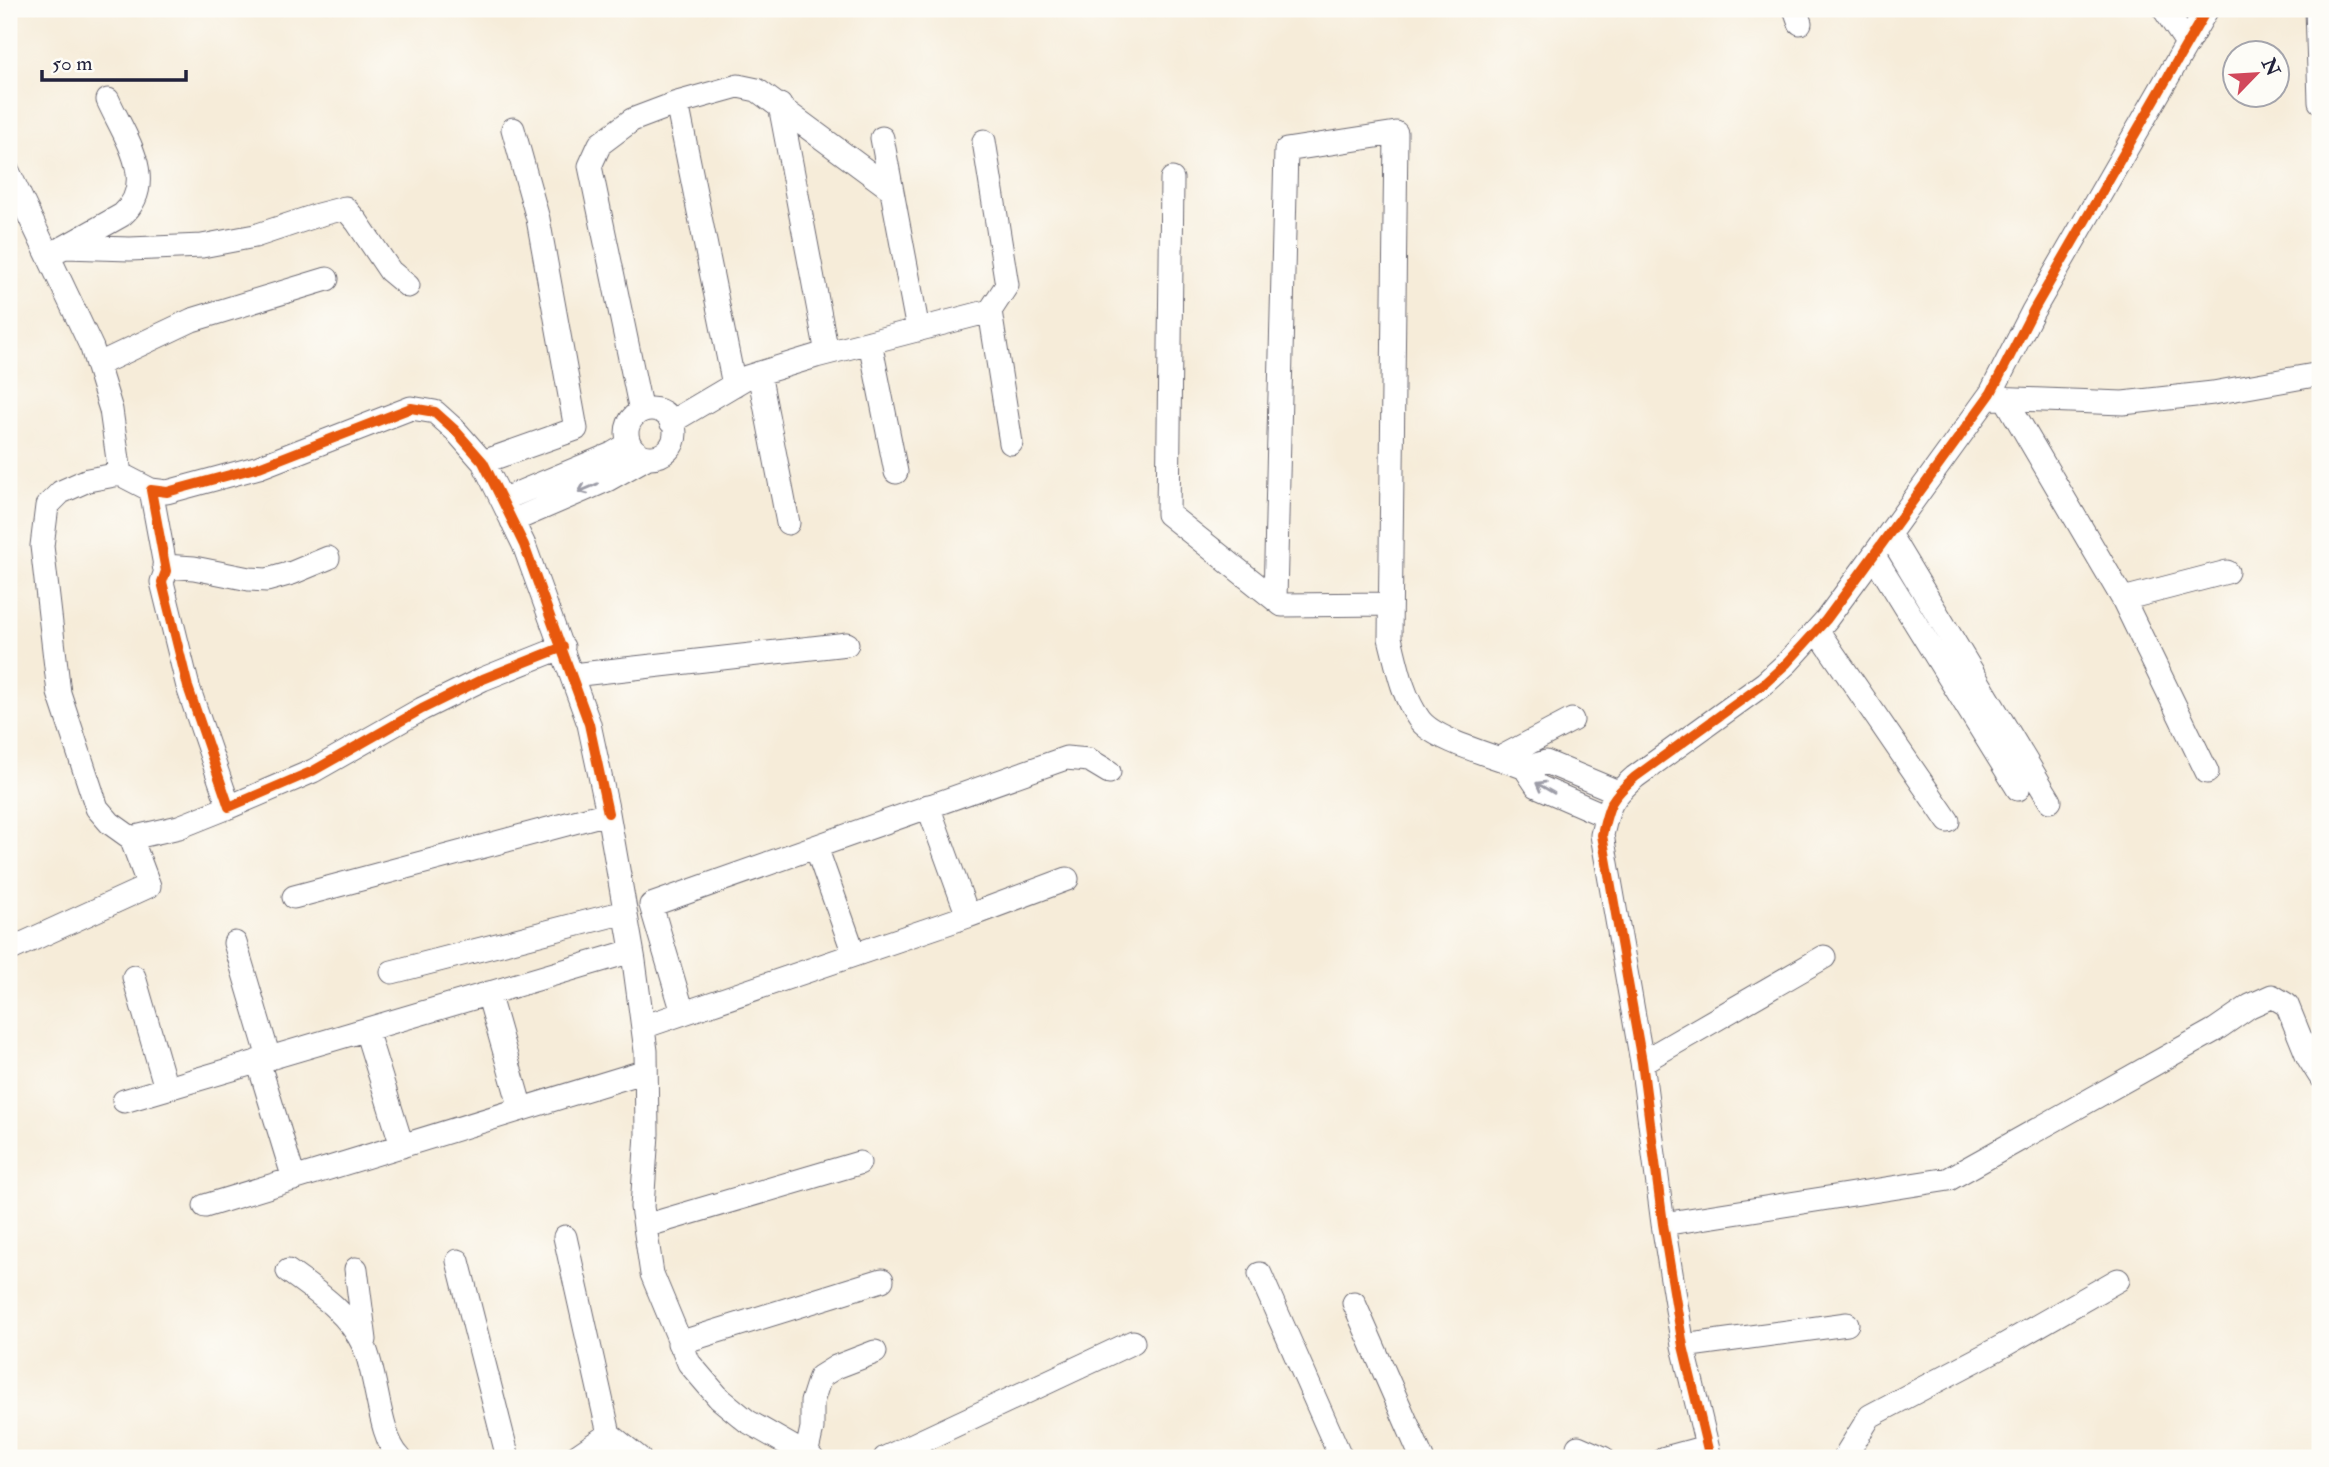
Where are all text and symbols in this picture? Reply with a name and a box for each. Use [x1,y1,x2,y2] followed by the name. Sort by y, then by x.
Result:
[42,38,186,82] scale bar
[2220,38,2290,108] north arrow
[52,50,93,77] text: 50 m
[2256,54,2285,81] text: N
[578,482,599,495] one-way arrow
[1535,781,1555,795] one-way arrow

